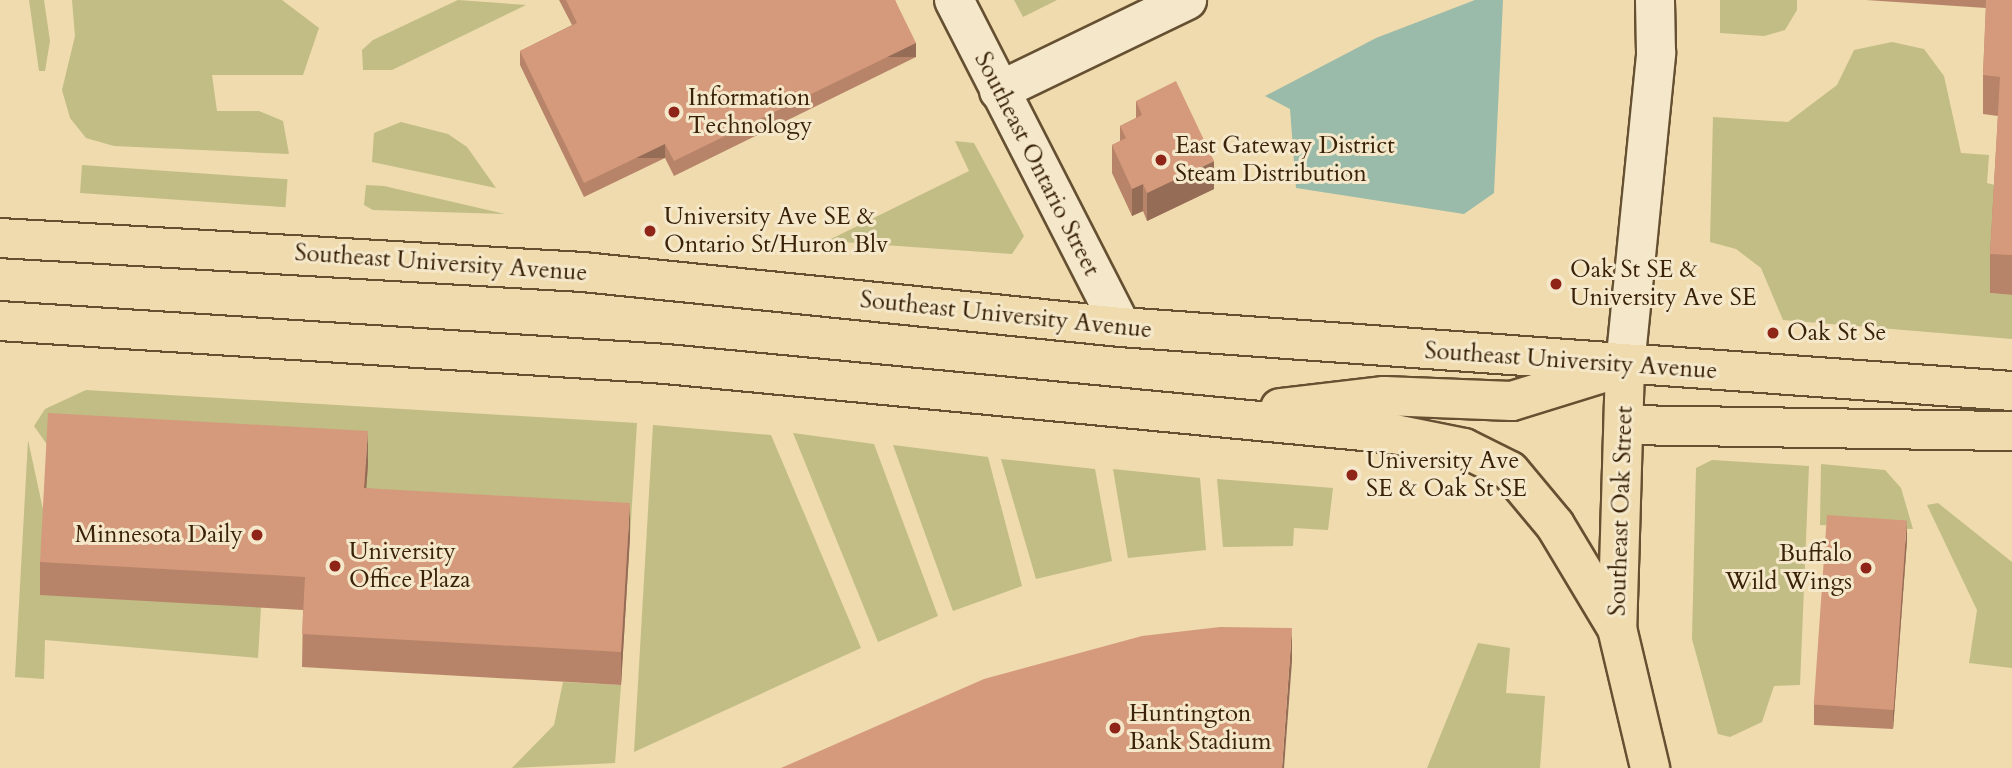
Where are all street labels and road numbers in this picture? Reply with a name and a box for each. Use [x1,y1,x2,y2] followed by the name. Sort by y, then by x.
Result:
[968,47,1106,281] street label: Southeast Ontario Street
[294,238,588,288] street label: Southeast University Avenue
[859,285,1153,345] street label: Southeast University Avenue
[1424,336,1718,386] street label: Southeast University Avenue
[1603,405,1639,617] street label: Southeast Oak Street

